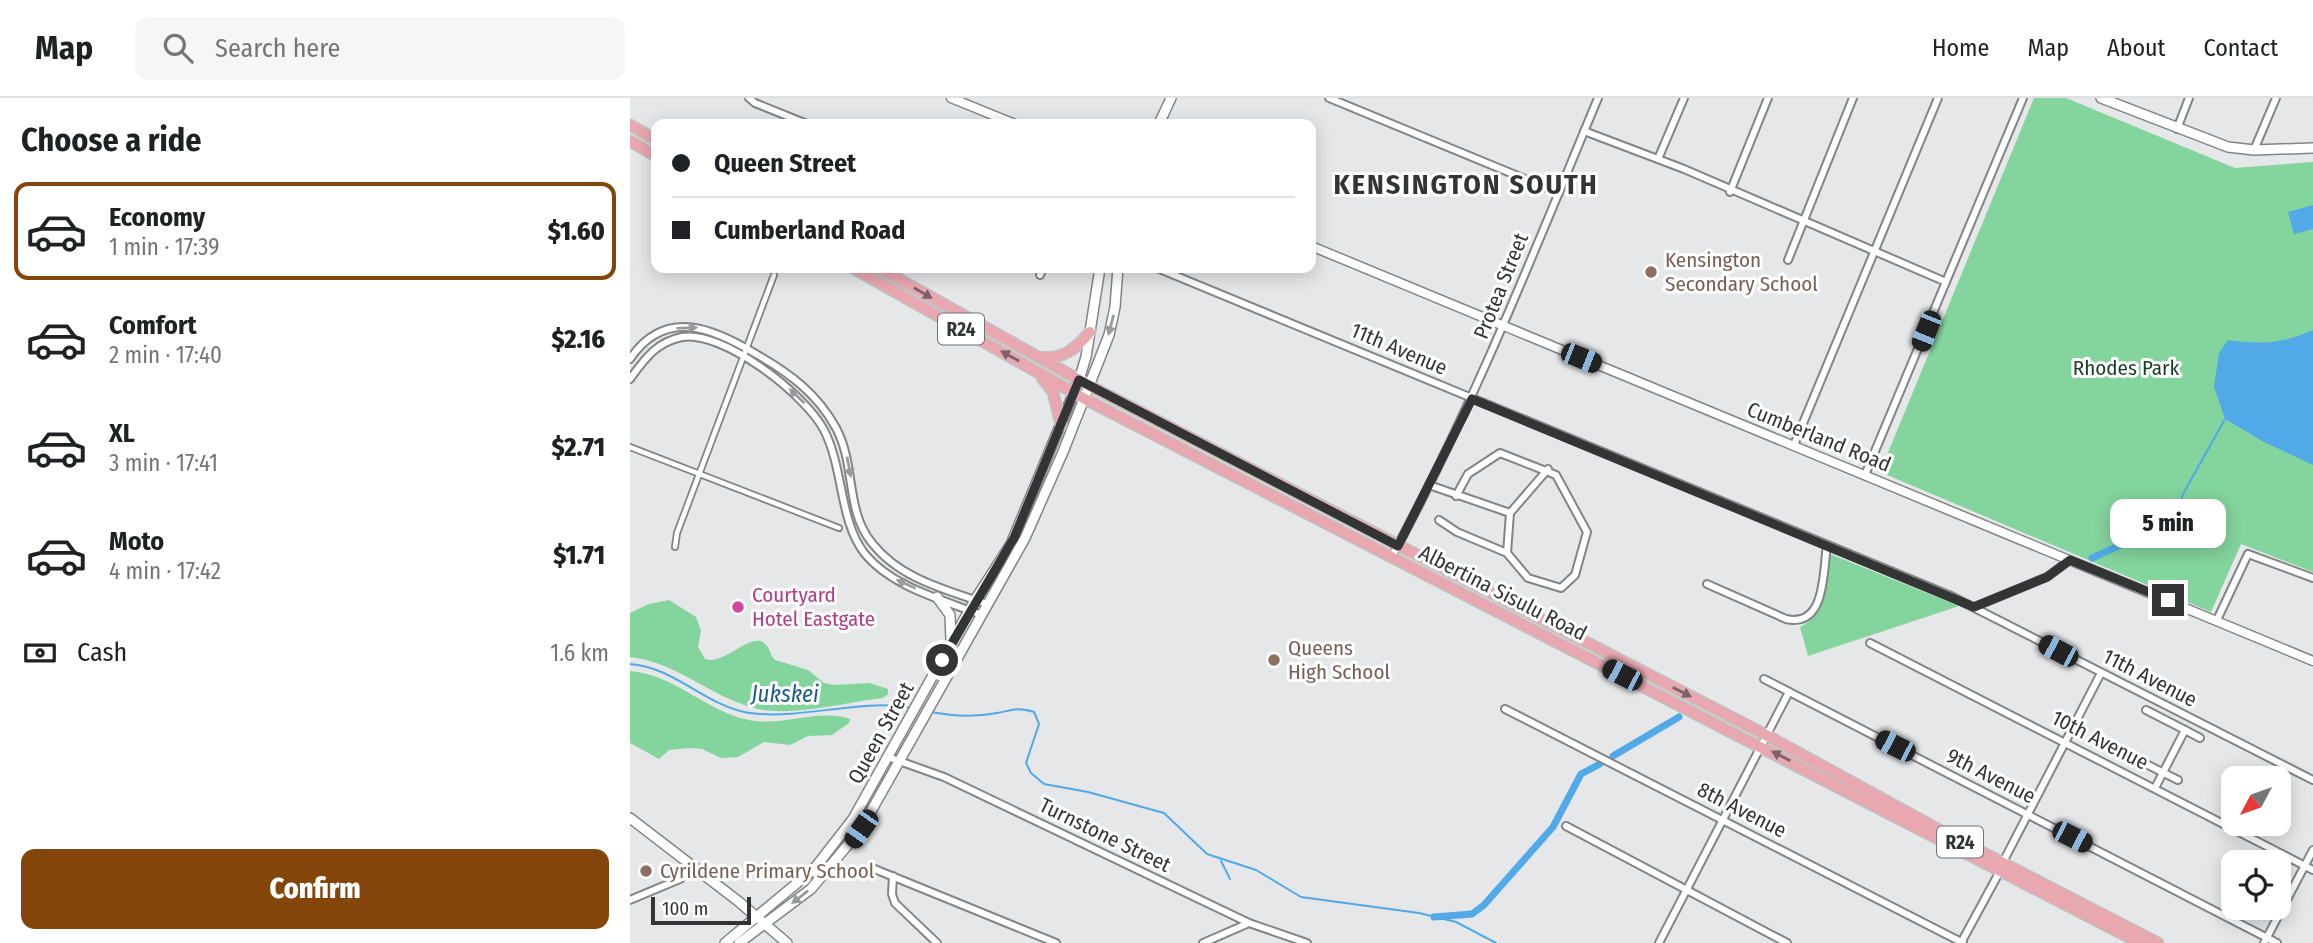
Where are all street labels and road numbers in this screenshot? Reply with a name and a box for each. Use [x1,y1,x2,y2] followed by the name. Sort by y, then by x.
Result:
[1468,229,1534,343] street label: Protea Street
[938,314,984,344] road number: R24
[1347,317,1451,381] street label: 11th Avenue
[1743,396,1895,478] street label: Cumberland Road
[1415,540,1591,646] street label: Albertina Sisulu Road
[2099,643,2201,713] street label: 11th Avenue
[842,677,920,789] street label: Queen Street
[2047,705,2153,775] street label: 10th Avenue
[1942,743,2040,809] street label: 9th Avenue
[1693,777,1791,843] street label: 8th Avenue
[1035,792,1175,878] street label: Turnstone Street
[1937,827,1983,858] road number: R24

